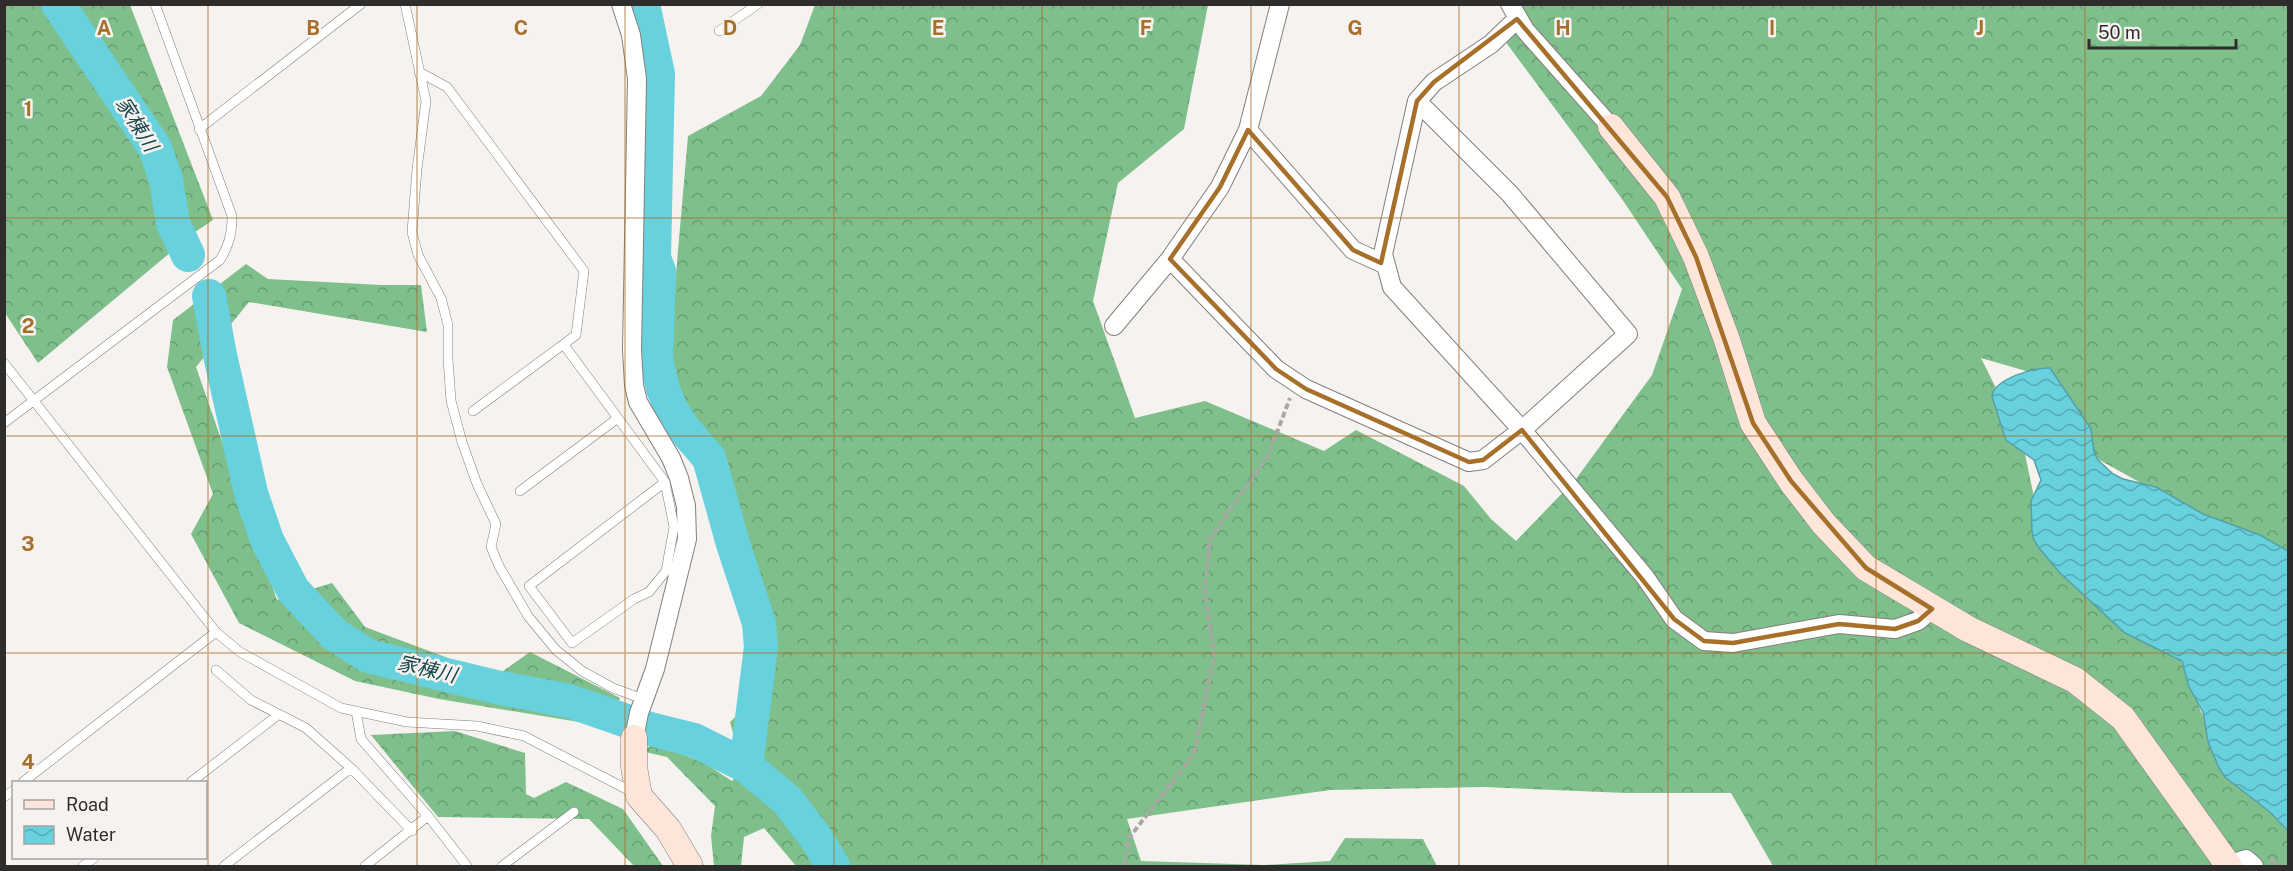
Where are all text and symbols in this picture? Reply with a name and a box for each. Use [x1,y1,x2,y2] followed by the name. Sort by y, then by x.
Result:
[2089,12,2236,50] scale bar
[97,16,111,40] text: A
[306,16,320,40] text: B
[514,16,528,40] text: C
[723,16,737,40] text: D
[932,16,944,40] text: E
[1140,16,1152,40] text: F
[1347,16,1363,40] text: G
[1555,16,1571,40] text: H
[1769,16,1775,40] text: I
[1976,16,1984,40] text: J
[2098,22,2141,43] text: 50 m
[111,92,164,157] water label: 家棟川
[24,97,32,121] text: 1
[22,314,34,338] text: 2
[21,532,35,556] text: 3
[395,651,461,688] water label: 家棟川
[21,750,35,774] text: 4
[12,781,207,859] legend
[66,794,109,815] text: Road
[66,824,116,845] text: Water

